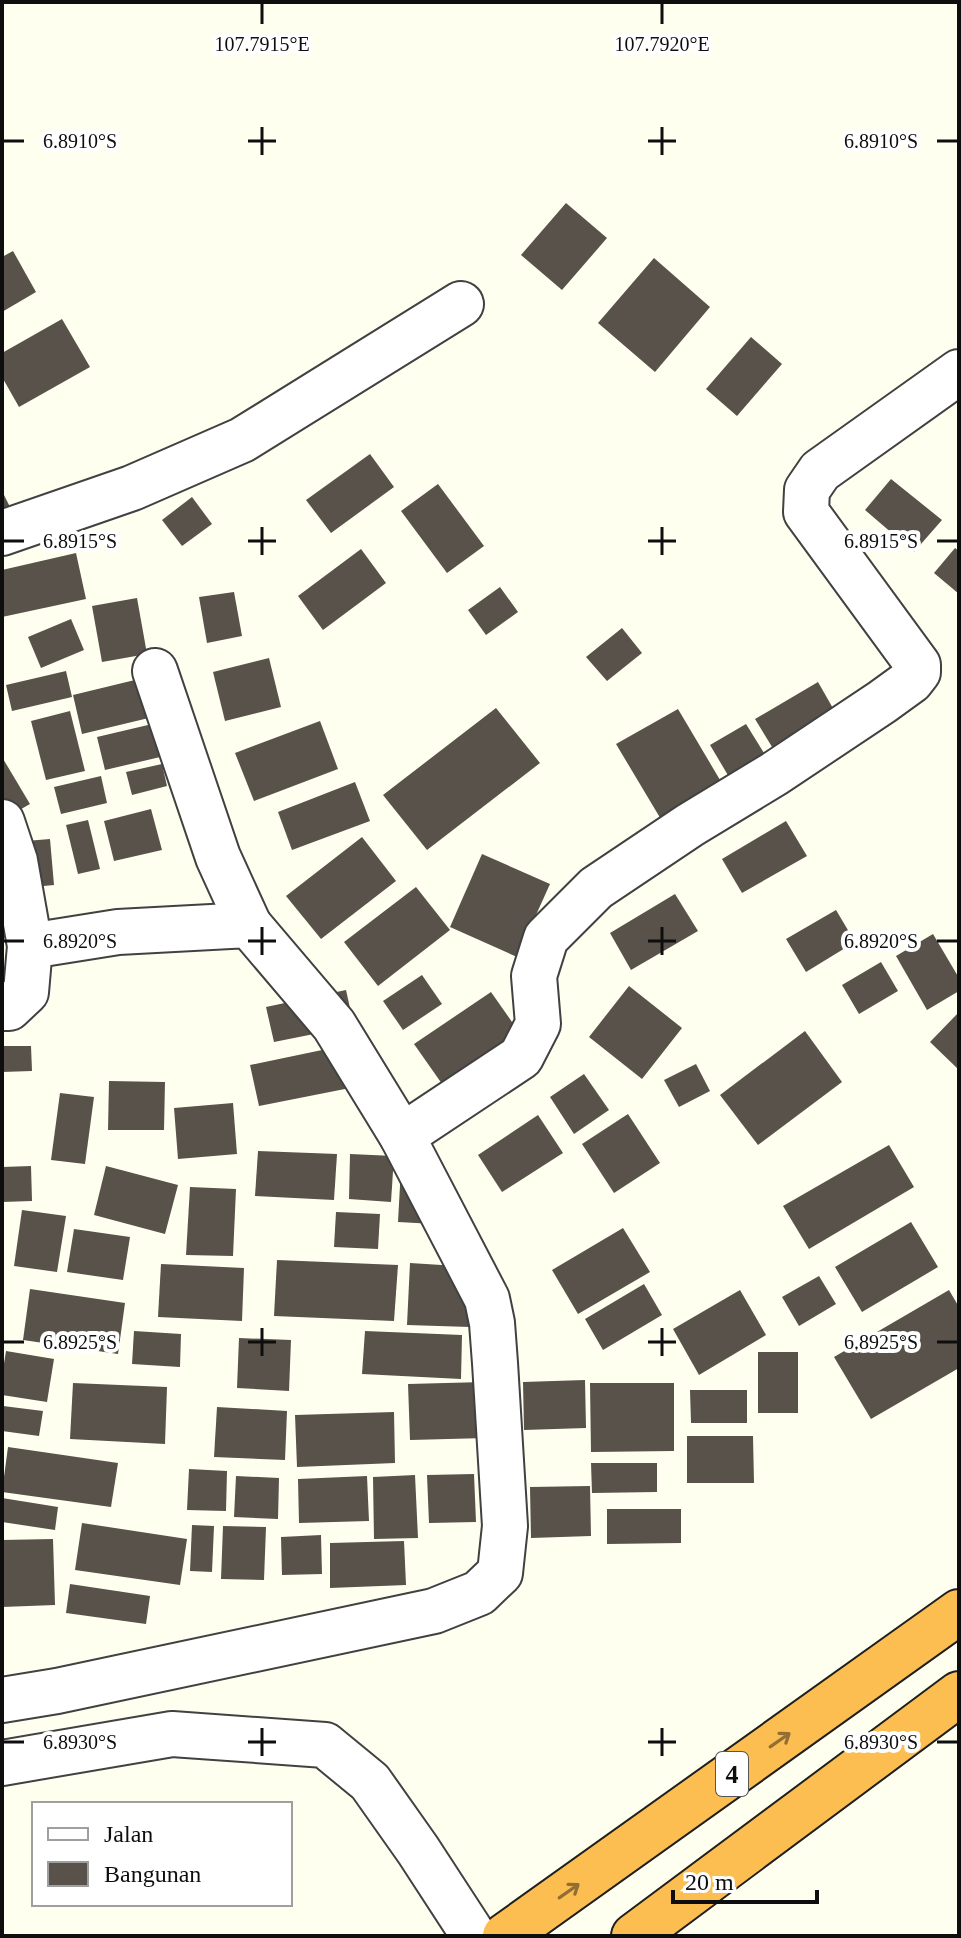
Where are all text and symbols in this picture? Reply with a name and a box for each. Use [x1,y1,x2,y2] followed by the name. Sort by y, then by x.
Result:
[214,33,310,55] text: 107.7915°E
[614,33,710,55] text: 107.7920°E
[43,130,117,152] text: 6.8910°S
[844,130,918,152] text: 6.8910°S
[43,530,117,552] text: 6.8915°S
[844,530,918,552] text: 6.8915°S
[43,930,117,952] text: 6.8920°S
[844,930,918,952] text: 6.8920°S
[43,1331,117,1353] text: 6.8925°S
[844,1331,918,1353] text: 6.8925°S
[43,1731,117,1753] text: 6.8930°S
[844,1731,918,1753] text: 6.8930°S
[769,1732,791,1748] one-way arrow
[716,1752,748,1796] road number: 4
[32,1802,292,1906] legend
[104,1821,153,1847] text: Jalan
[673,1854,817,1904] scale bar
[104,1861,201,1887] text: Bangunan
[685,1869,734,1895] text: 20 m
[557,1883,579,1899] one-way arrow

